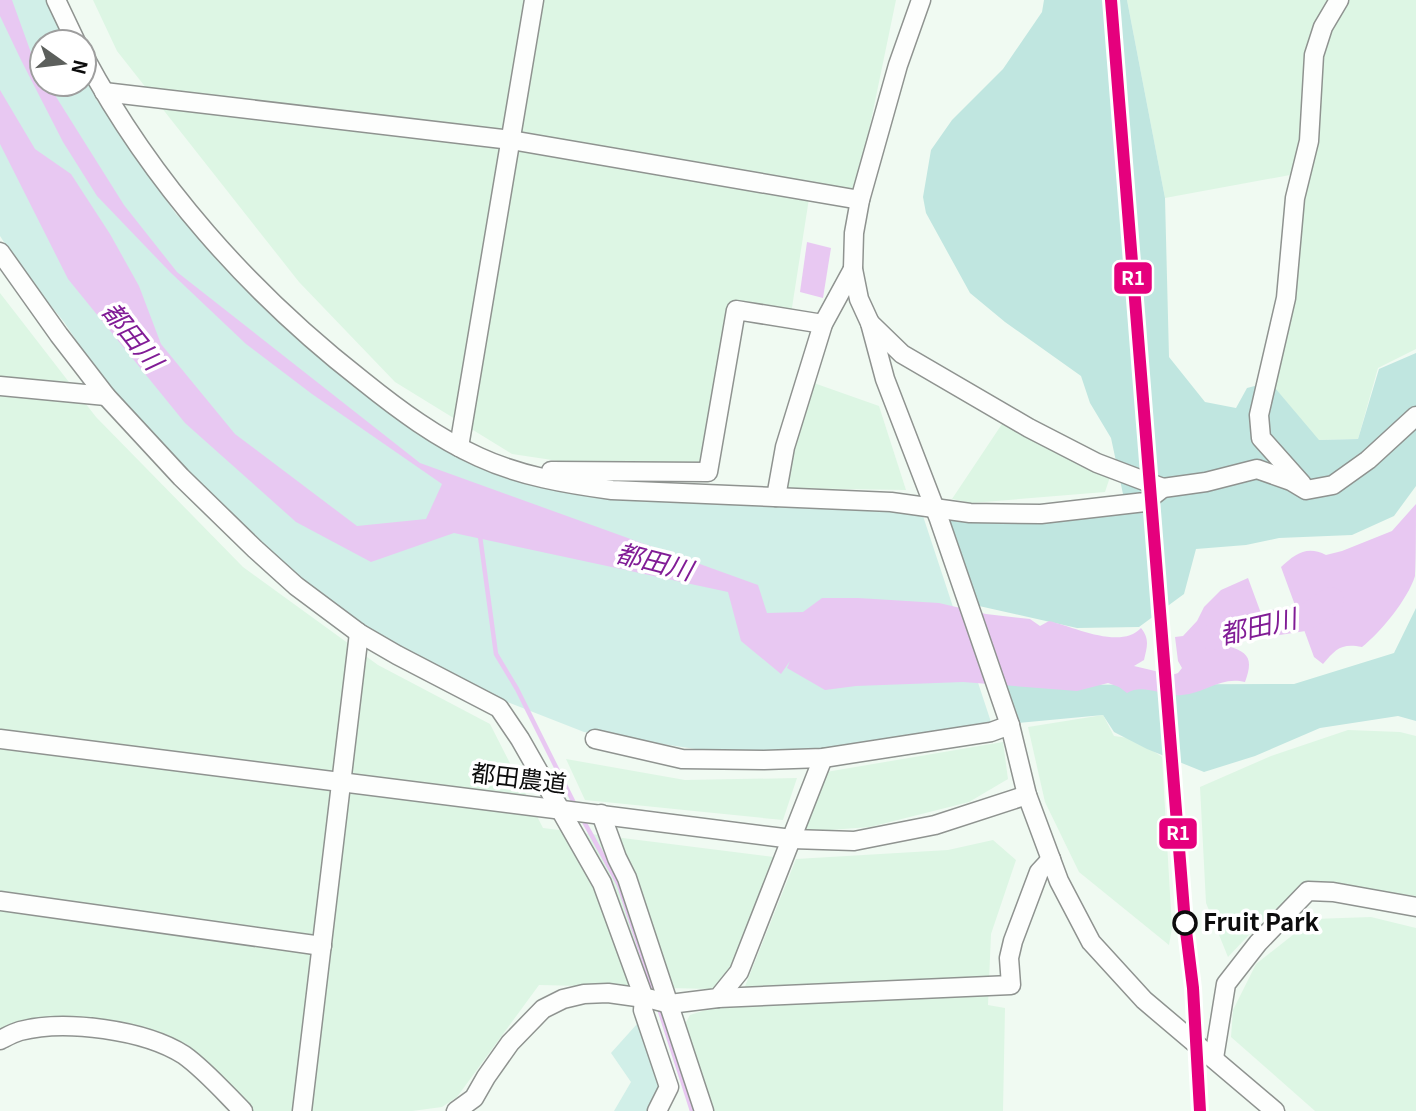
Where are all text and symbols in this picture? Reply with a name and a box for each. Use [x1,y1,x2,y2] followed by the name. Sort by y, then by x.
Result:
[28,28,98,98] north arrow
[66,57,96,78] text: N
[1113,261,1153,295] line badge: R1
[1121,263,1145,290] text: R1
[95,292,175,379] water label: 都田川
[612,532,700,588] water label: 都田川
[1215,597,1303,651] water label: 都田川
[470,753,569,800] street label: 都田農道
[1158,817,1198,850] line badge: R1
[1166,818,1190,845] text: R1
[1203,903,1320,938] place label: Fruit Park
[1173,911,1197,935] marker: Fruit Park

